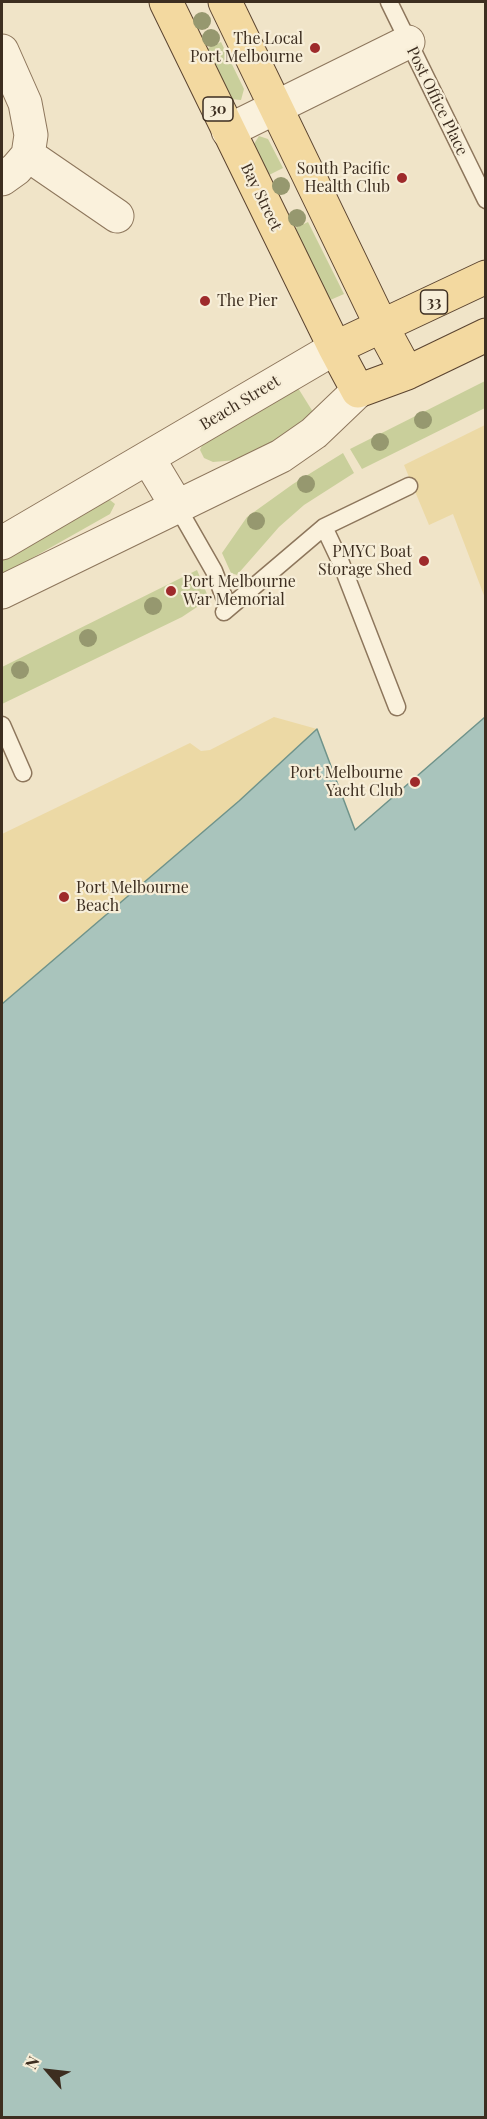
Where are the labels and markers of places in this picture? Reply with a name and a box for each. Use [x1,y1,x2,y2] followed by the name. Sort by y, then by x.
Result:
[190,29,303,67] place label: The Local Port Melbourne
[308,41,322,55] marker: The Local Port Melbourne
[297,159,390,197] place label: South Pacific Health Club
[395,171,409,185] marker: South Pacific Health Club
[217,291,278,311] place label: The Pier
[198,294,212,308] marker: The Pier
[318,542,412,580] place label: PMYC Boat Storage Shed
[417,554,431,568] marker: PMYC Boat Storage Shed
[183,572,296,610] place label: Port Melbourne War Memorial
[164,584,178,598] marker: Port Melbourne War Memorial
[290,763,403,801] place label: Port Melbourne Yacht Club
[408,775,422,789] marker: Port Melbourne Yacht Club
[76,878,189,916] place label: Port Melbourne Beach
[57,890,71,904] marker: Port Melbourne Beach

